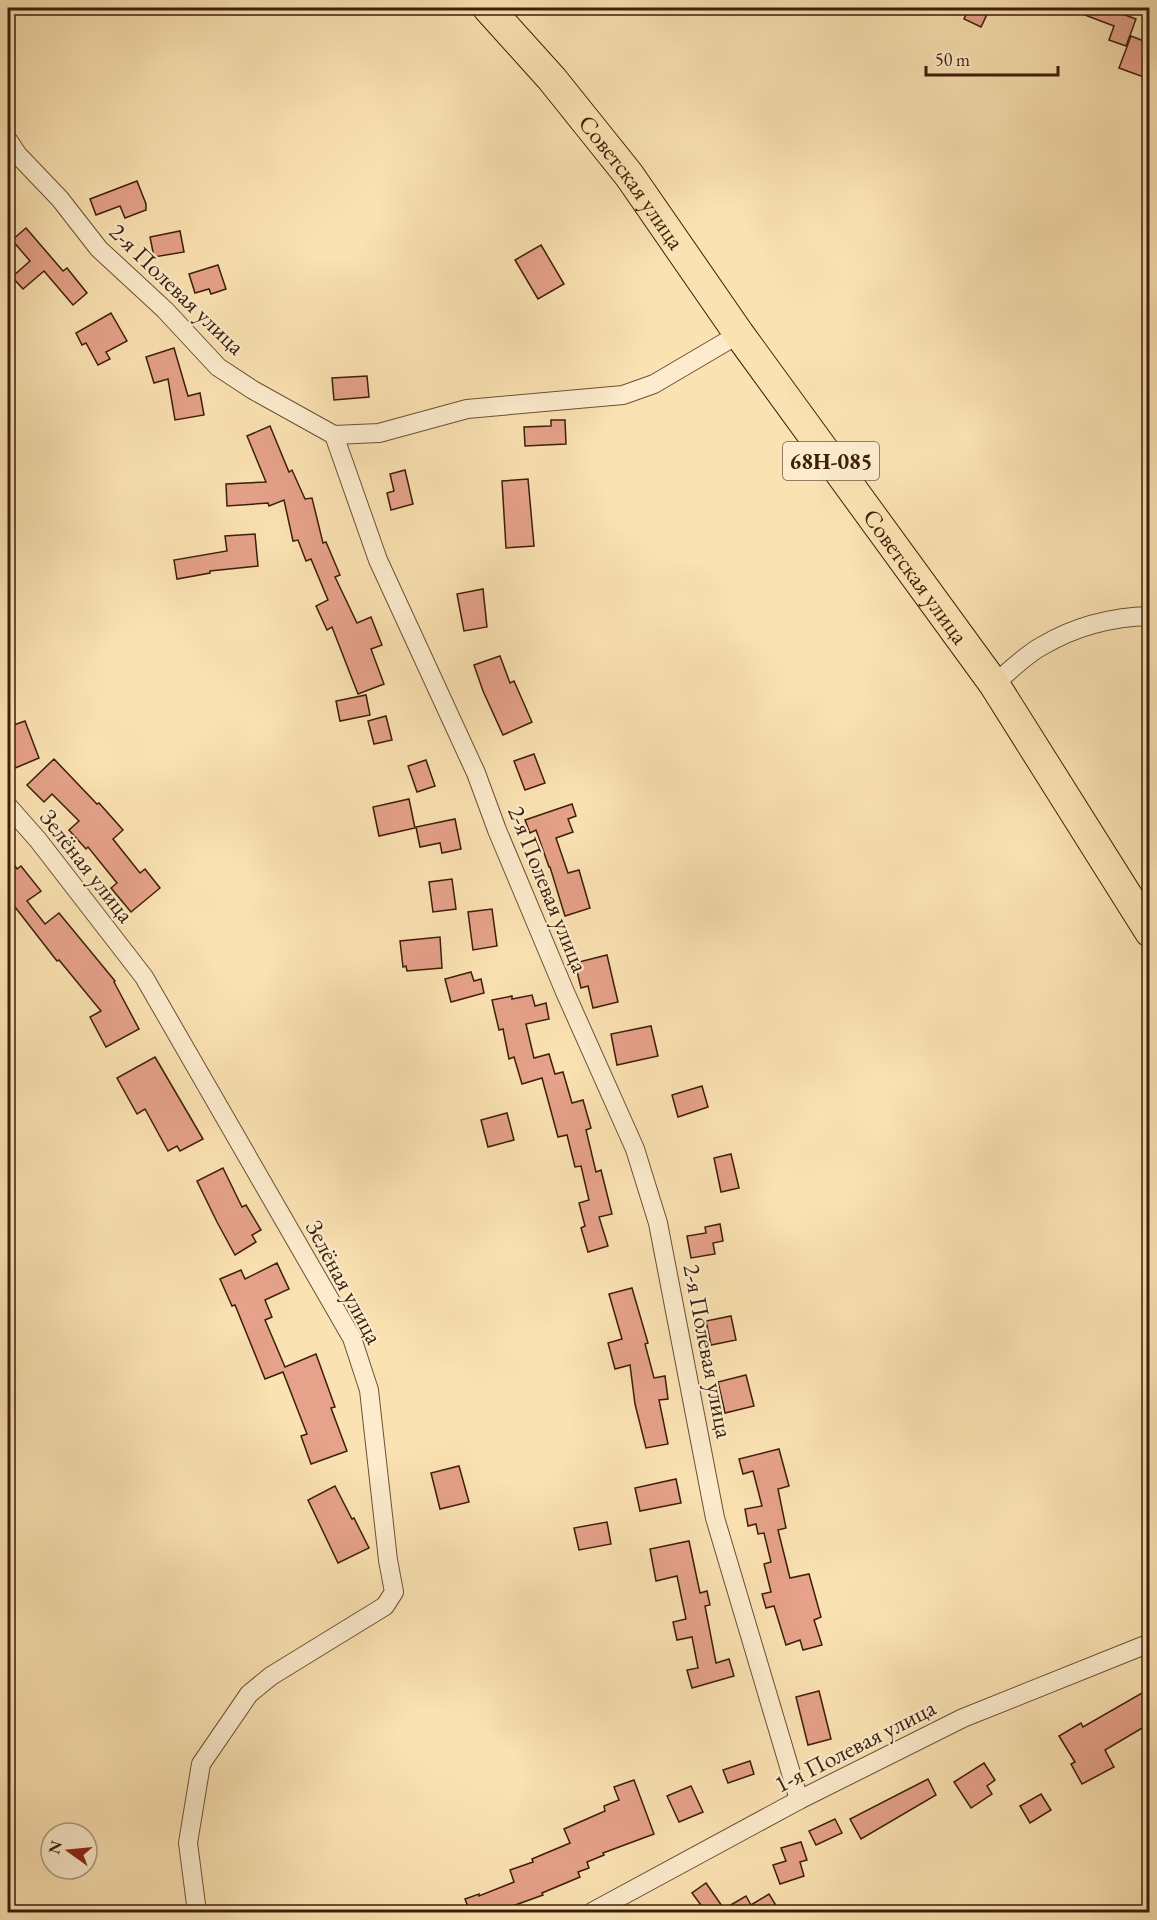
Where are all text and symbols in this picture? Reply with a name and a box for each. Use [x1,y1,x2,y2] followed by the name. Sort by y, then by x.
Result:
[926,39,1058,77] scale bar
[935,48,970,71] text: 50 m
[572,108,692,256] street label: Советская улица
[103,216,252,362] street label: 2-я Полевая улица
[783,442,879,480] road number: 68Н-085
[856,502,976,650] street label: Советская улица
[501,801,596,977] street label: 2-я Полевая улица
[33,803,142,929] street label: Зелёная улица
[299,1214,390,1350] street label: Зелёная улица
[676,1261,741,1441] street label: 2-я Полевая улица
[769,1691,941,1800] street label: 1-я Полевая улица
[39,1821,99,1881] north arrow
[43,1838,67,1856] text: N

